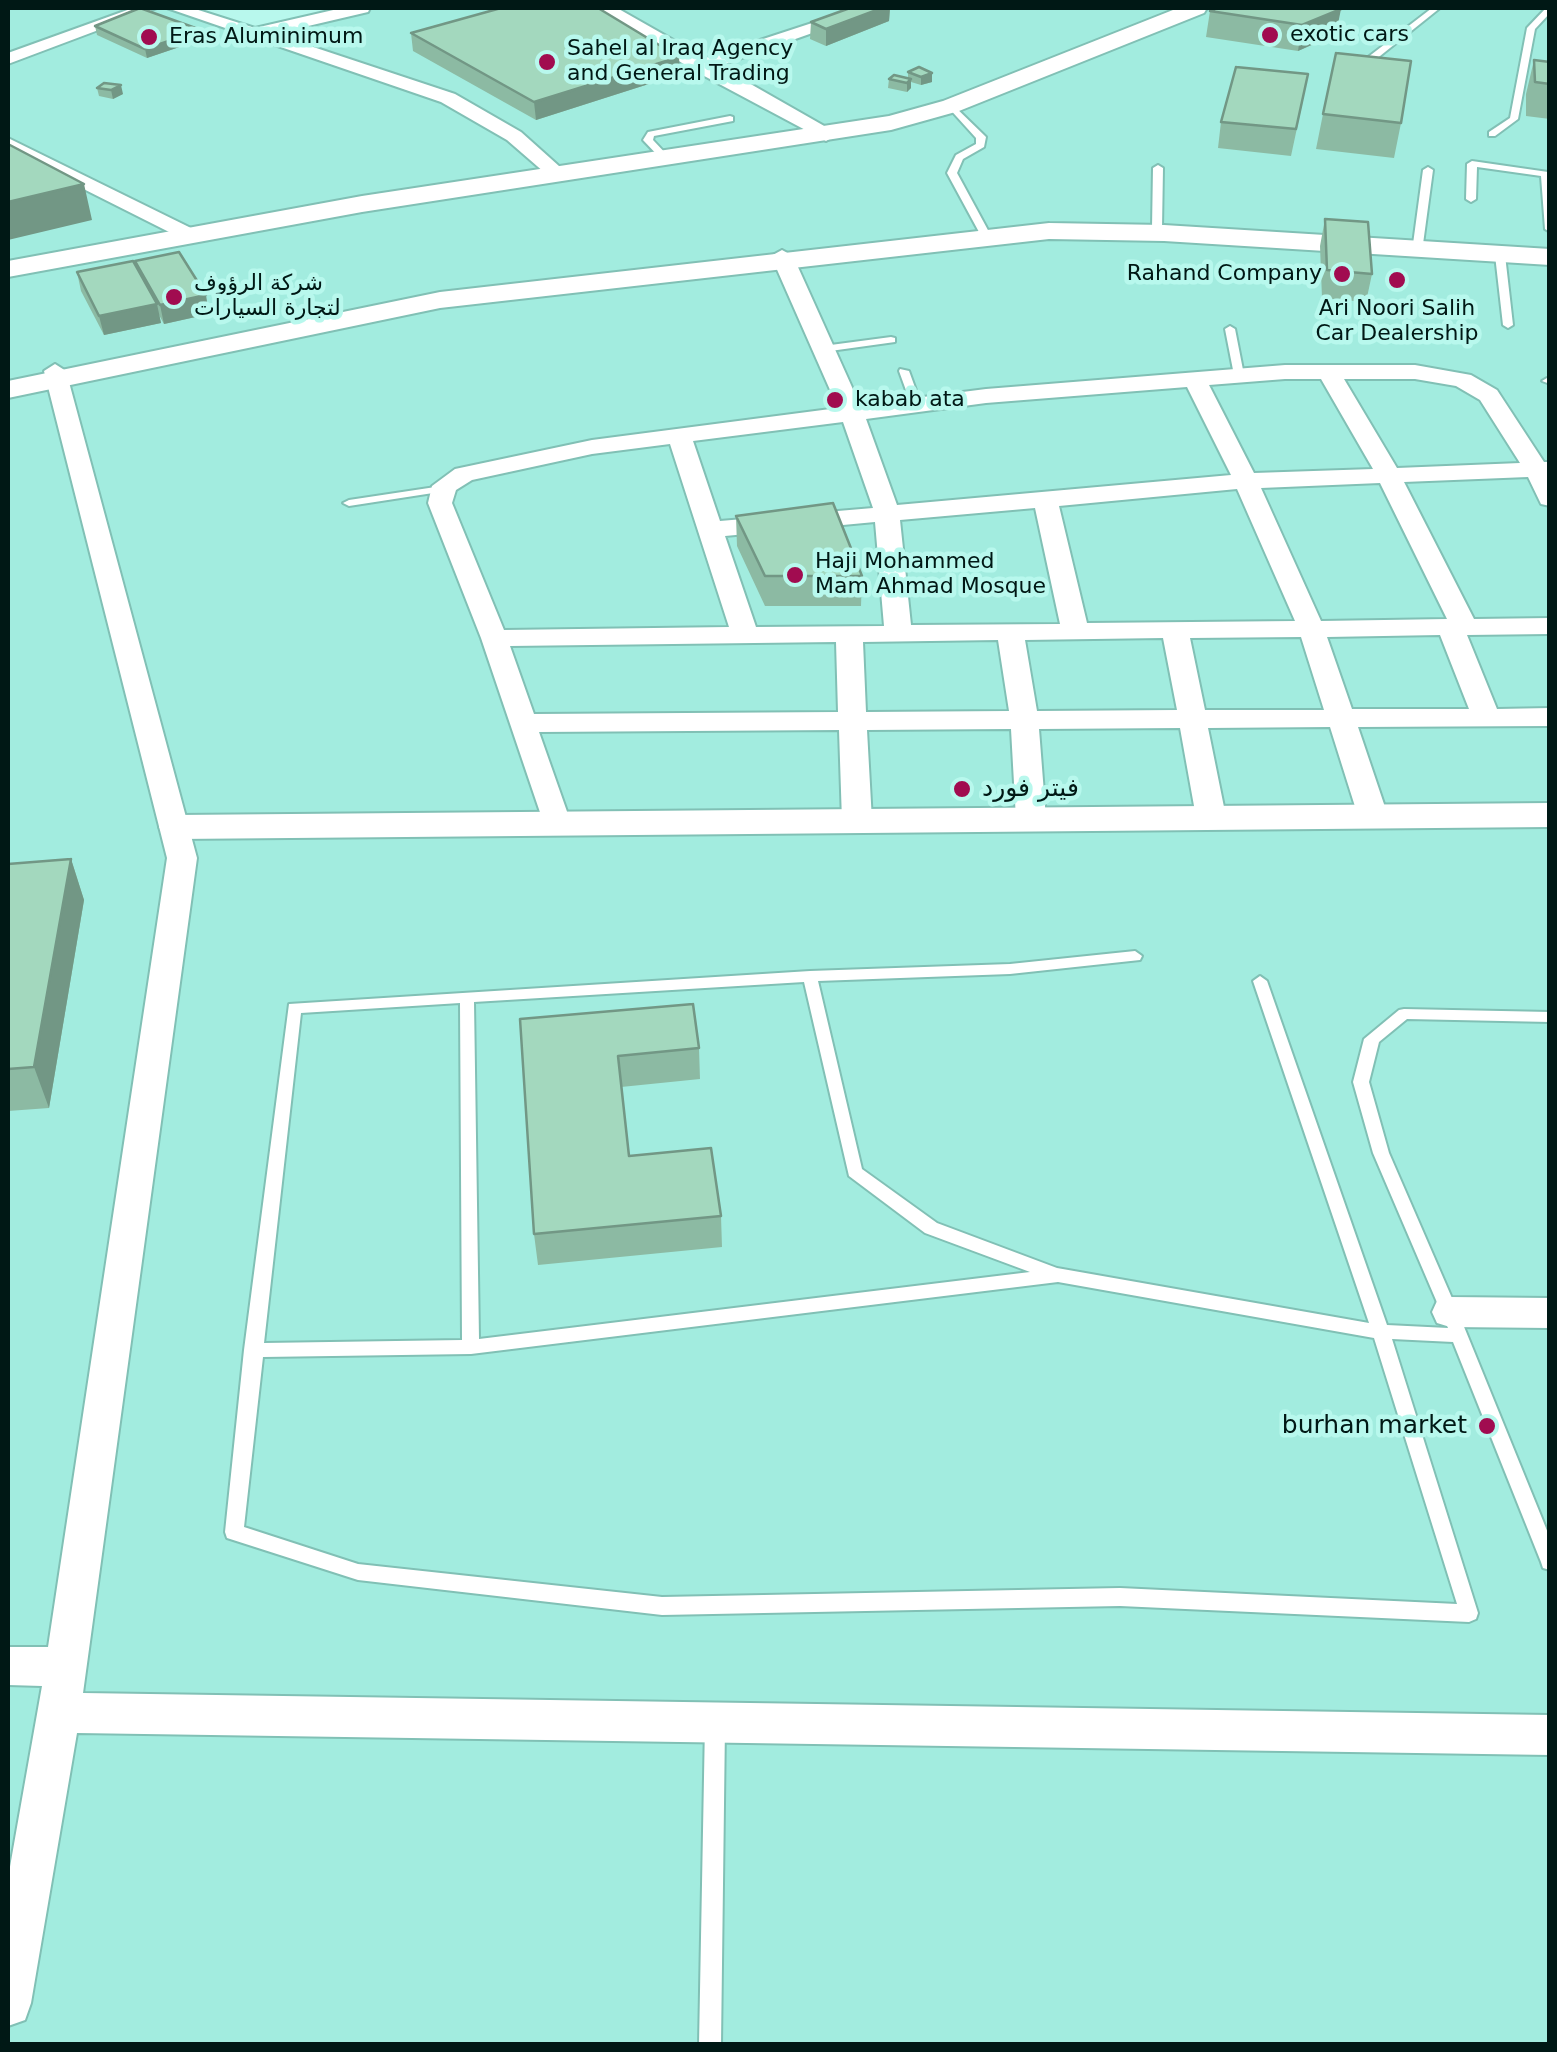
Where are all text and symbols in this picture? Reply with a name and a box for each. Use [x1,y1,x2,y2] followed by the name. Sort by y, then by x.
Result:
[1290,22,1409,48] place label: exotic cars
[169,24,363,50] place label: Eras Aluminimum
[1259,24,1281,46] marker: exotic cars
[138,26,160,48] marker: Eras Aluminimum
[567,36,793,88] place label: Sahel al Iraq Agency and General Trading
[536,51,558,73] marker: Sahel al Iraq Agency and General Trading
[1127,261,1322,287] place label: Rahand Company
[1331,263,1353,285] marker: Rahand Company
[1386,269,1408,291] marker: Ari Noori Salih Car Dealership
[194,271,341,322] place label: شركة الرؤوف لتجارة السيارات
[163,286,185,308] marker: شركة الرؤوف لتجارة السيارات
[1315,296,1479,348] place label: Ari Noori Salih Car Dealership
[855,387,965,413] place label: kabab ata
[824,389,846,411] marker: kabab ata
[815,549,1046,600] place label: Haji Mohammed Mam Ahmad Mosque
[784,564,806,586] marker: Haji Mohammed Mam Ahmad Mosque
[982,774,1079,804] place label: فيتر فورد
[951,778,973,800] marker: فيتر فورد
[1282,1411,1467,1441] place label: burhan market
[1476,1415,1498,1437] marker: burhan market

